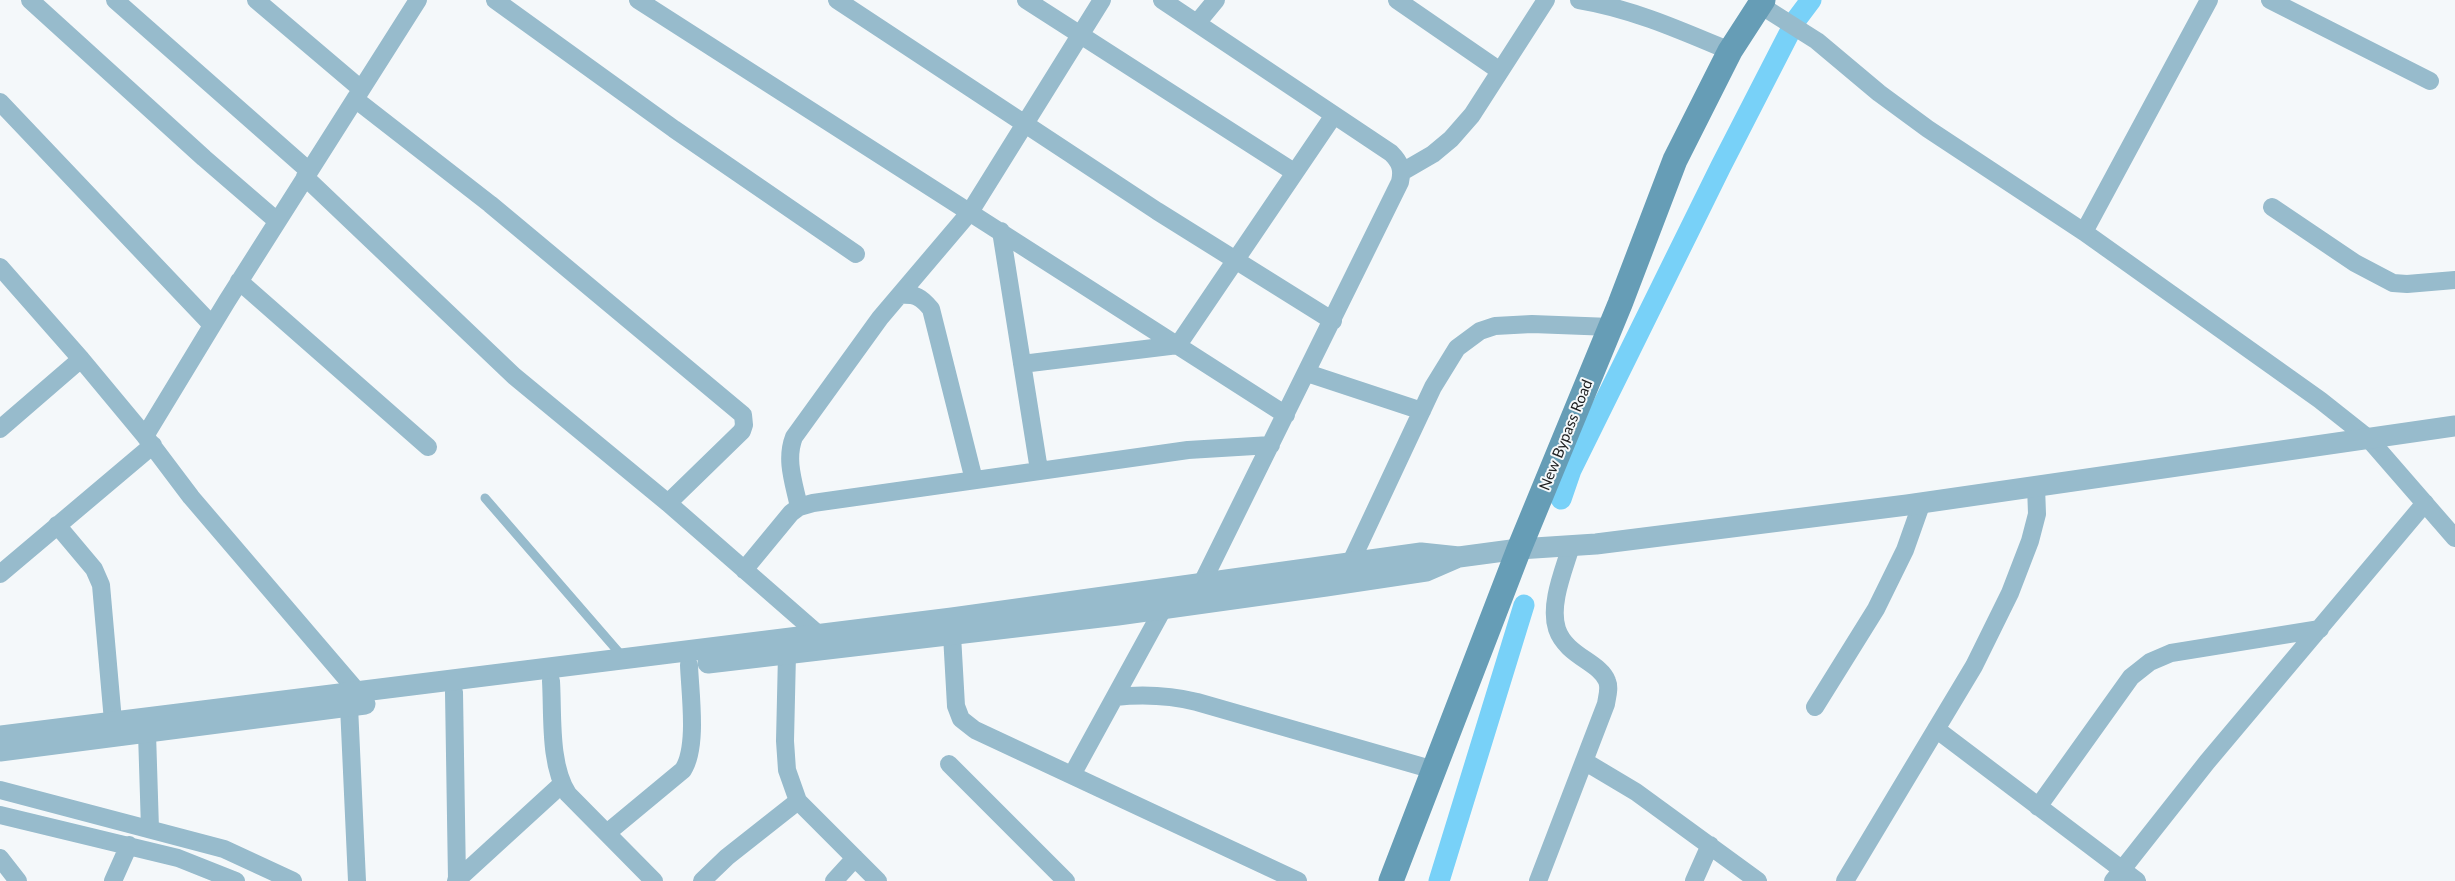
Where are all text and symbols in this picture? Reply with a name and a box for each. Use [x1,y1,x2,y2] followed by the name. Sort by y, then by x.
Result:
[1536,377,1596,493] street label: New Bypass Road

